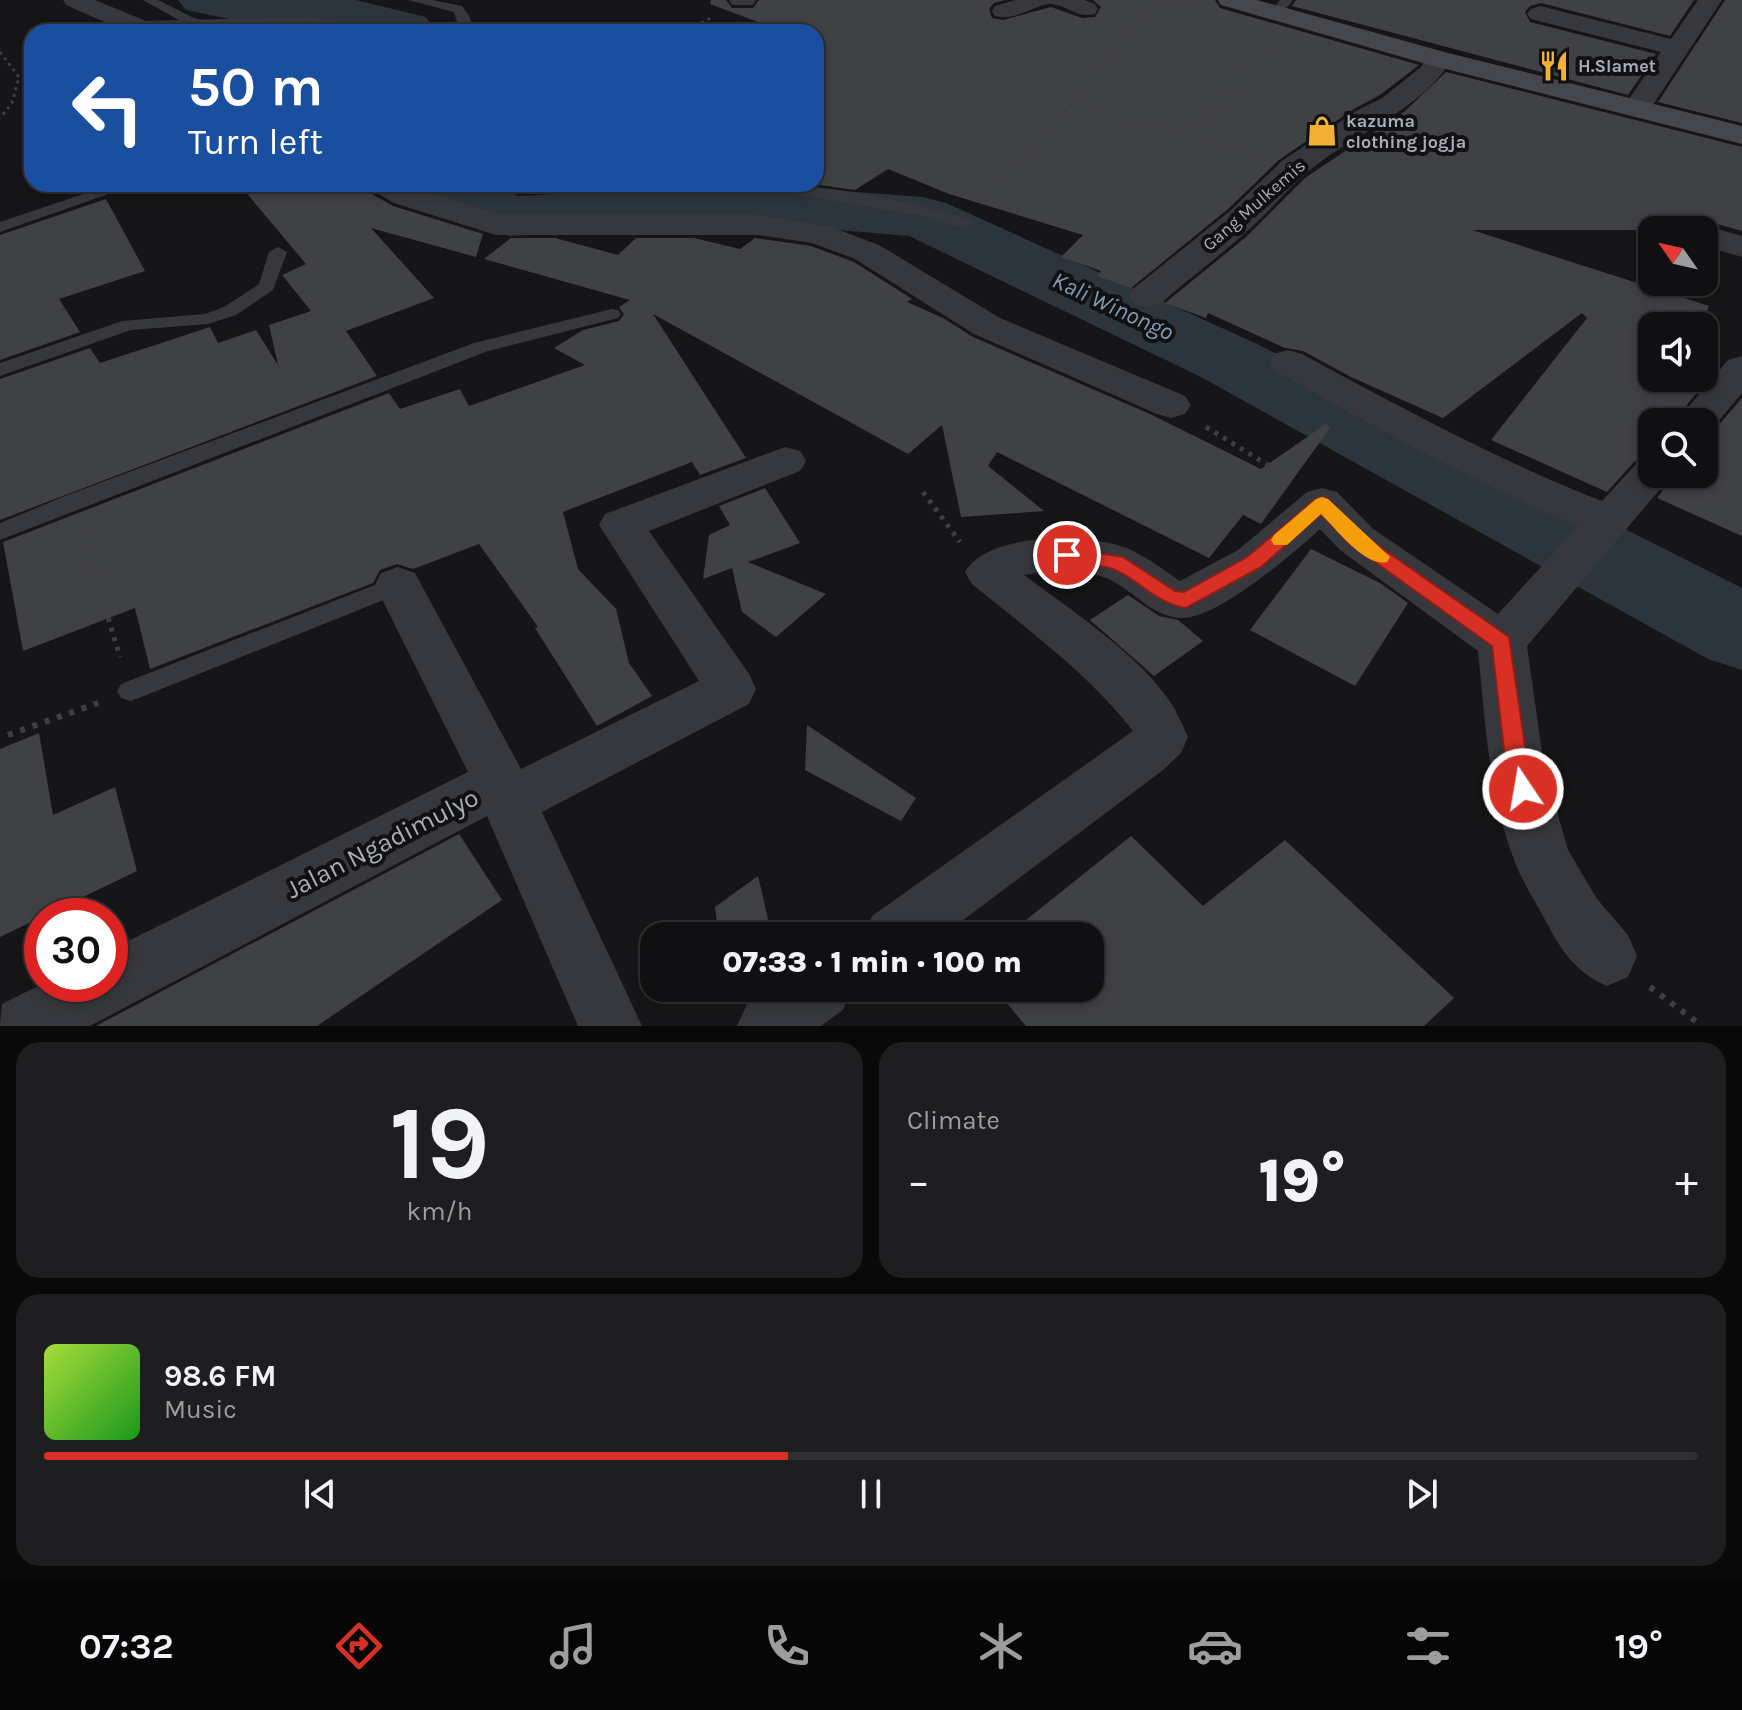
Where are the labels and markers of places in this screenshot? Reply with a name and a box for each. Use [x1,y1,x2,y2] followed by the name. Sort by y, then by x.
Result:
[1537,49,1571,83] restaurant icon: H.Slamet
[1578,55,1656,77] place label: H.Slamet
[1346,110,1466,153] place label: kazuma clothing jogja
[1305,114,1339,148] shop icon: kazuma clothing jogja
[1033,521,1101,589] pin

